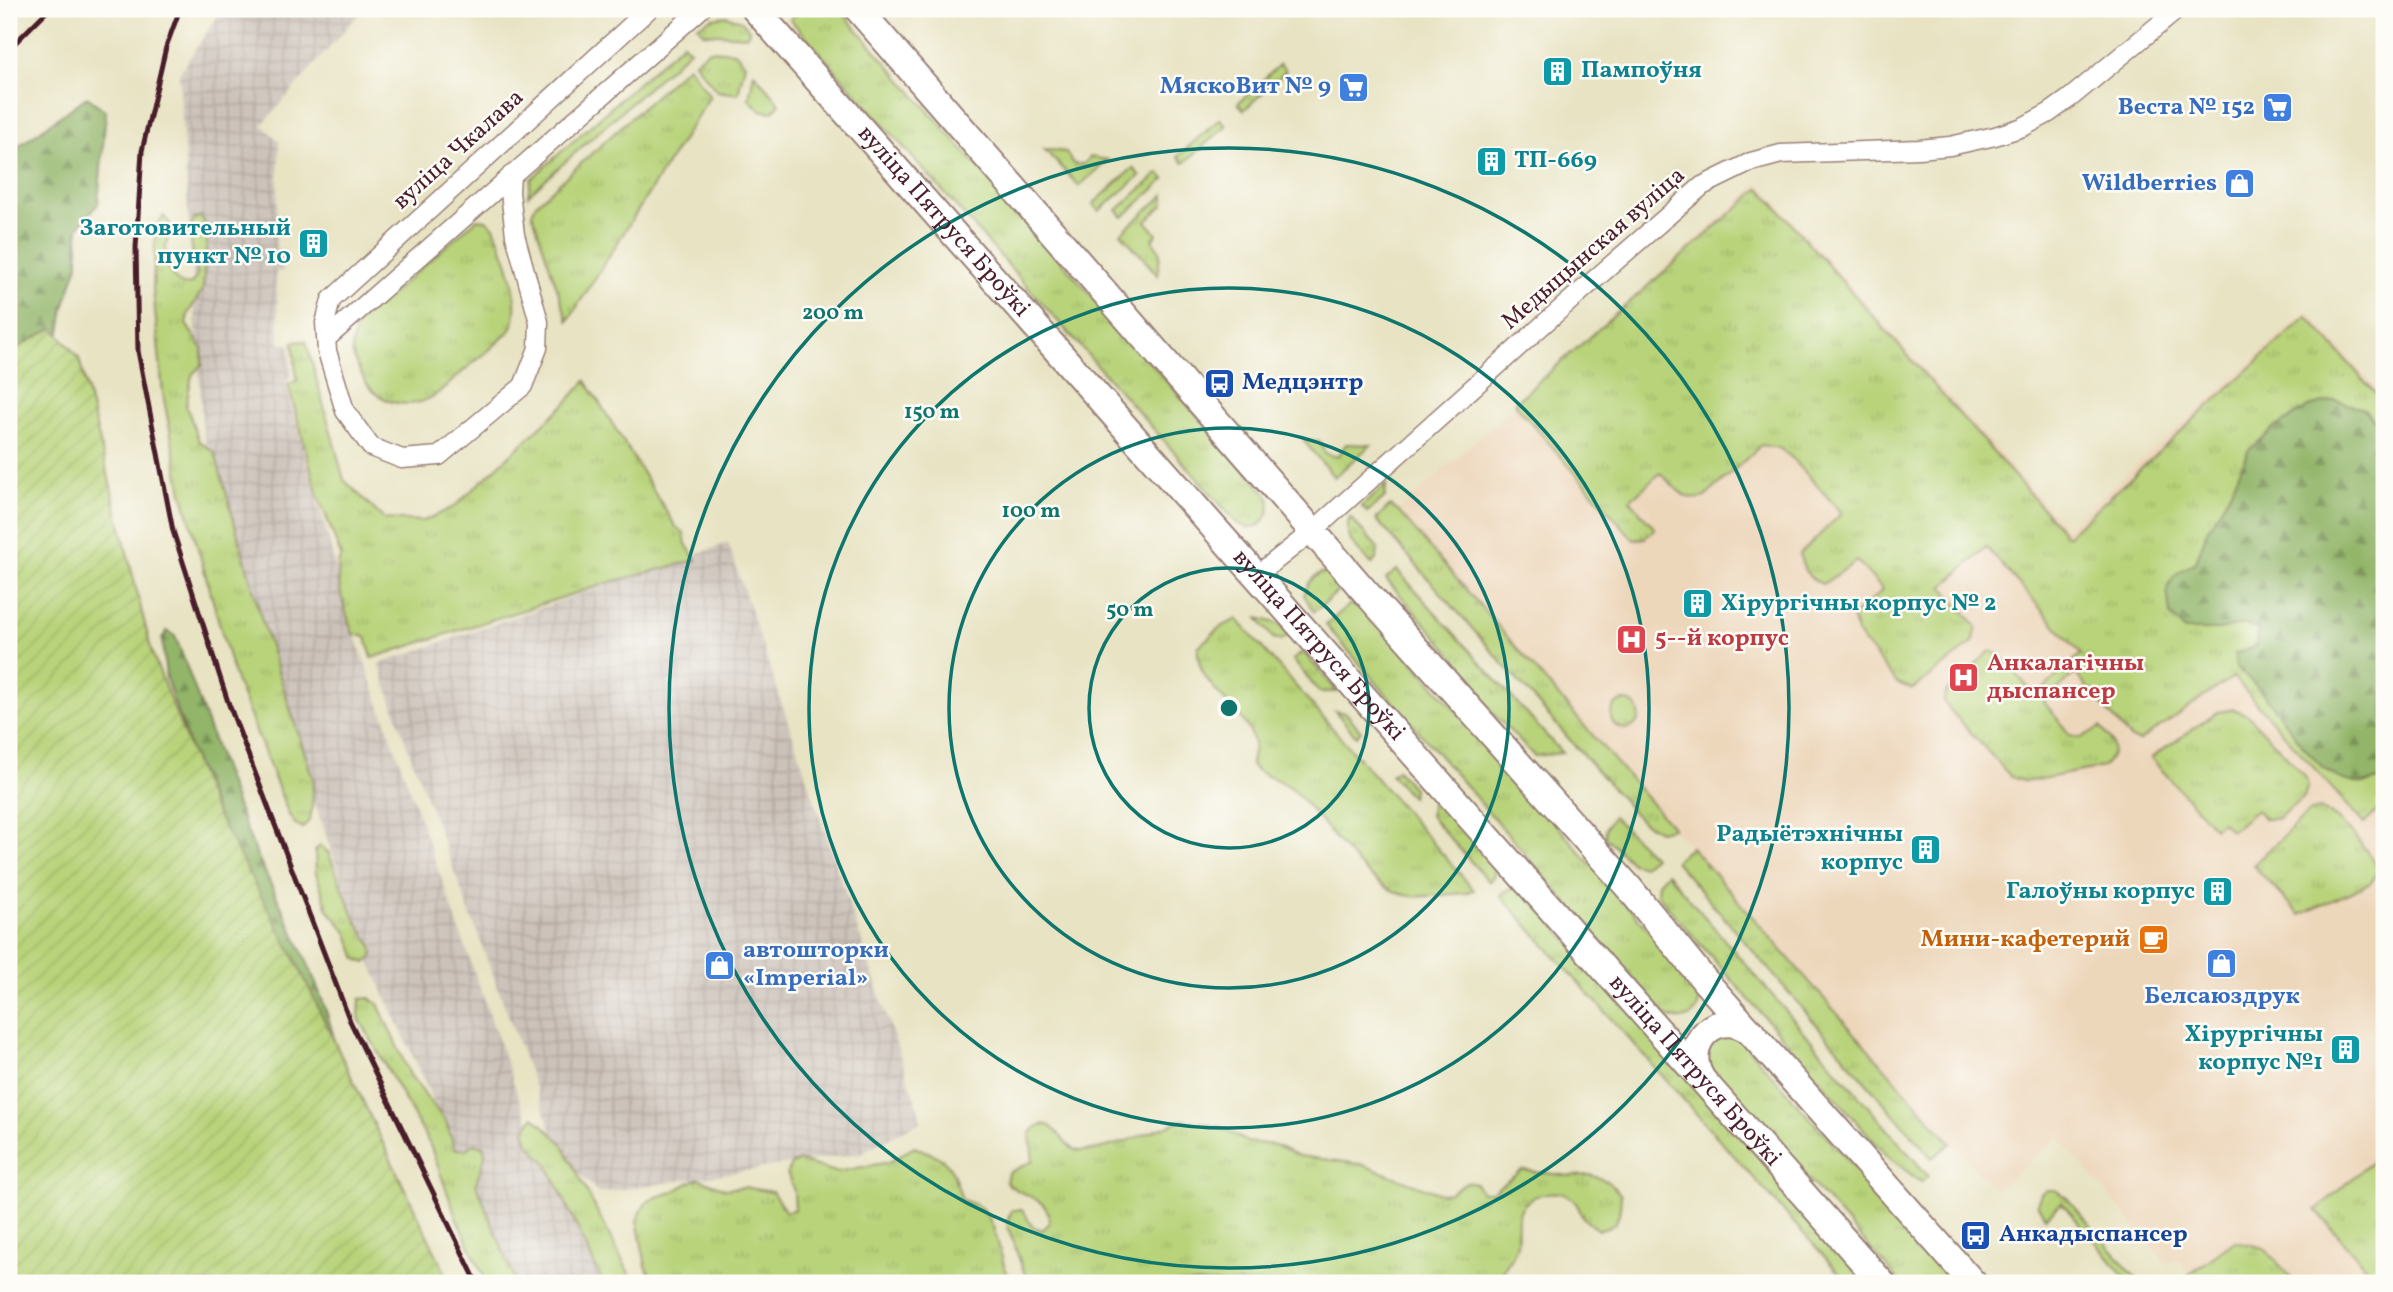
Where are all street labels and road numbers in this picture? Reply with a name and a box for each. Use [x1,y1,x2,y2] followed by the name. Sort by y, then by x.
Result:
[386,82,532,218] street label: вуліца Чкалава
[849,118,1037,325] street label: вуліца Пятруся Броўкі
[1495,160,1693,338] street label: Медыцынская вуліца
[1224,542,1412,749] street label: вуліца Пятруся Броўкі
[1600,968,1789,1175] street label: вуліца Пятруся Броўкі

